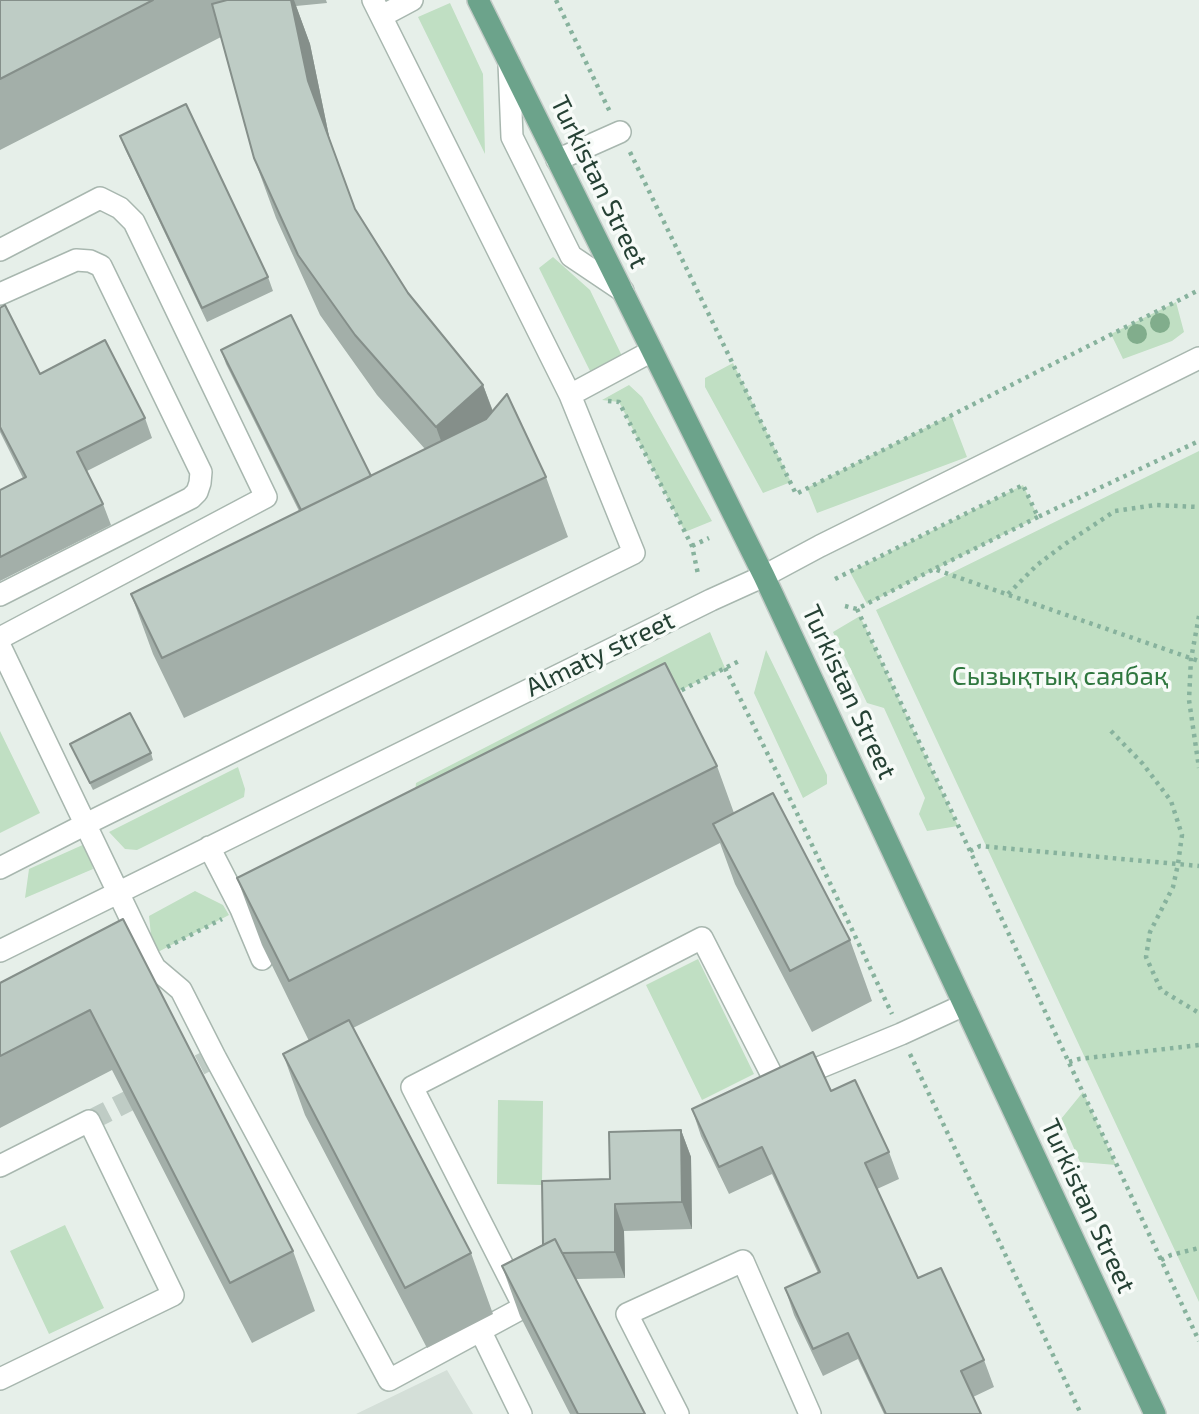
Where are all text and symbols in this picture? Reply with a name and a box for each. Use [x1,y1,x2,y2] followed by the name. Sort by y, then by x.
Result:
[544,91,654,273] street label: Turkistan Street
[795,600,903,784] street label: Turkistan Street
[521,605,679,703] street label: Almaty street
[952,660,1168,692] park label: Сызықтық саябақ
[1034,1114,1142,1298] street label: Turkistan Street

